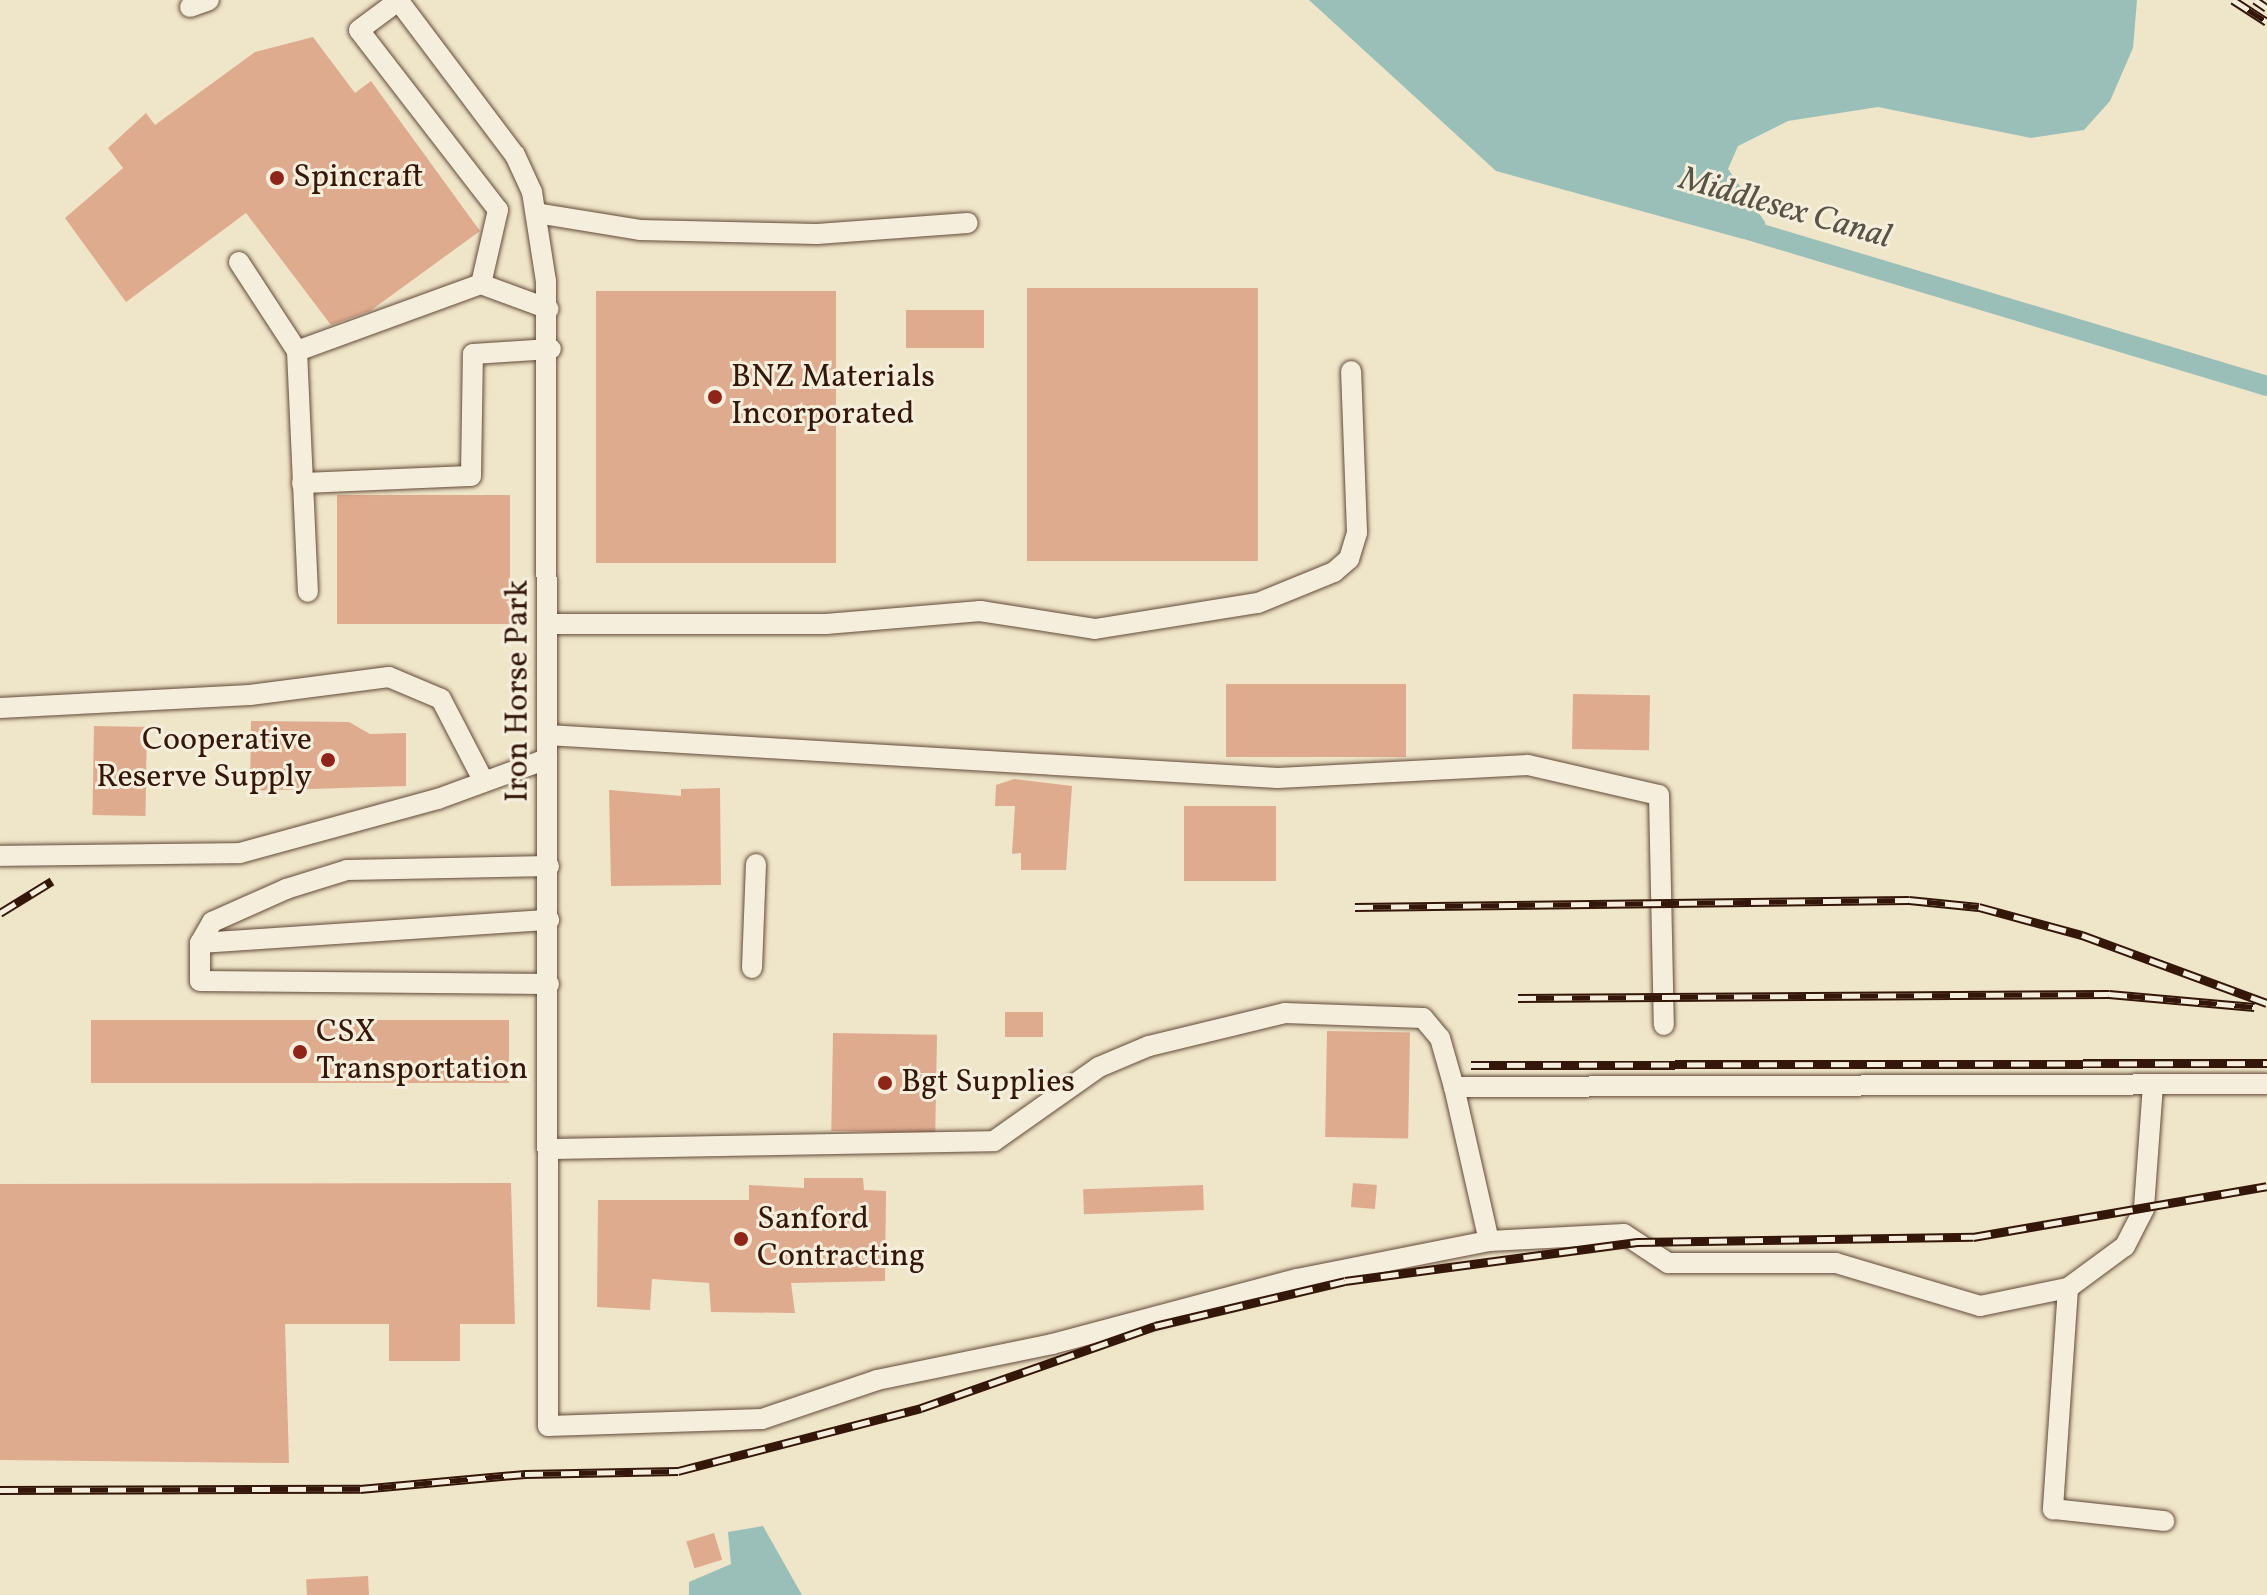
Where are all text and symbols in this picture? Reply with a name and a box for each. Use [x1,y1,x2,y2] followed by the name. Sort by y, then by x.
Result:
[293,159,423,197] place label: Spincraft
[1674,159,1896,259] water label: Middlesex Canal
[268,169,286,187] marker: Spincraft
[731,360,935,435] place label: BNZ Materials Incorporated
[706,388,724,406] marker: BNZ Materials Incorporated
[500,580,538,802] street label: Iron Horse Park
[96,723,312,798] place label: Cooperative Reserve Supply
[319,751,337,769] marker: Cooperative Reserve Supply
[316,1015,528,1090] place label: CSX Transportation
[291,1043,309,1061] marker: CSX Transportation
[901,1064,1075,1102] place label: Bgt Supplies
[876,1074,894,1092] marker: Bgt Supplies
[757,1202,925,1277] place label: Sanford Contracting
[732,1230,750,1248] marker: Sanford Contracting

